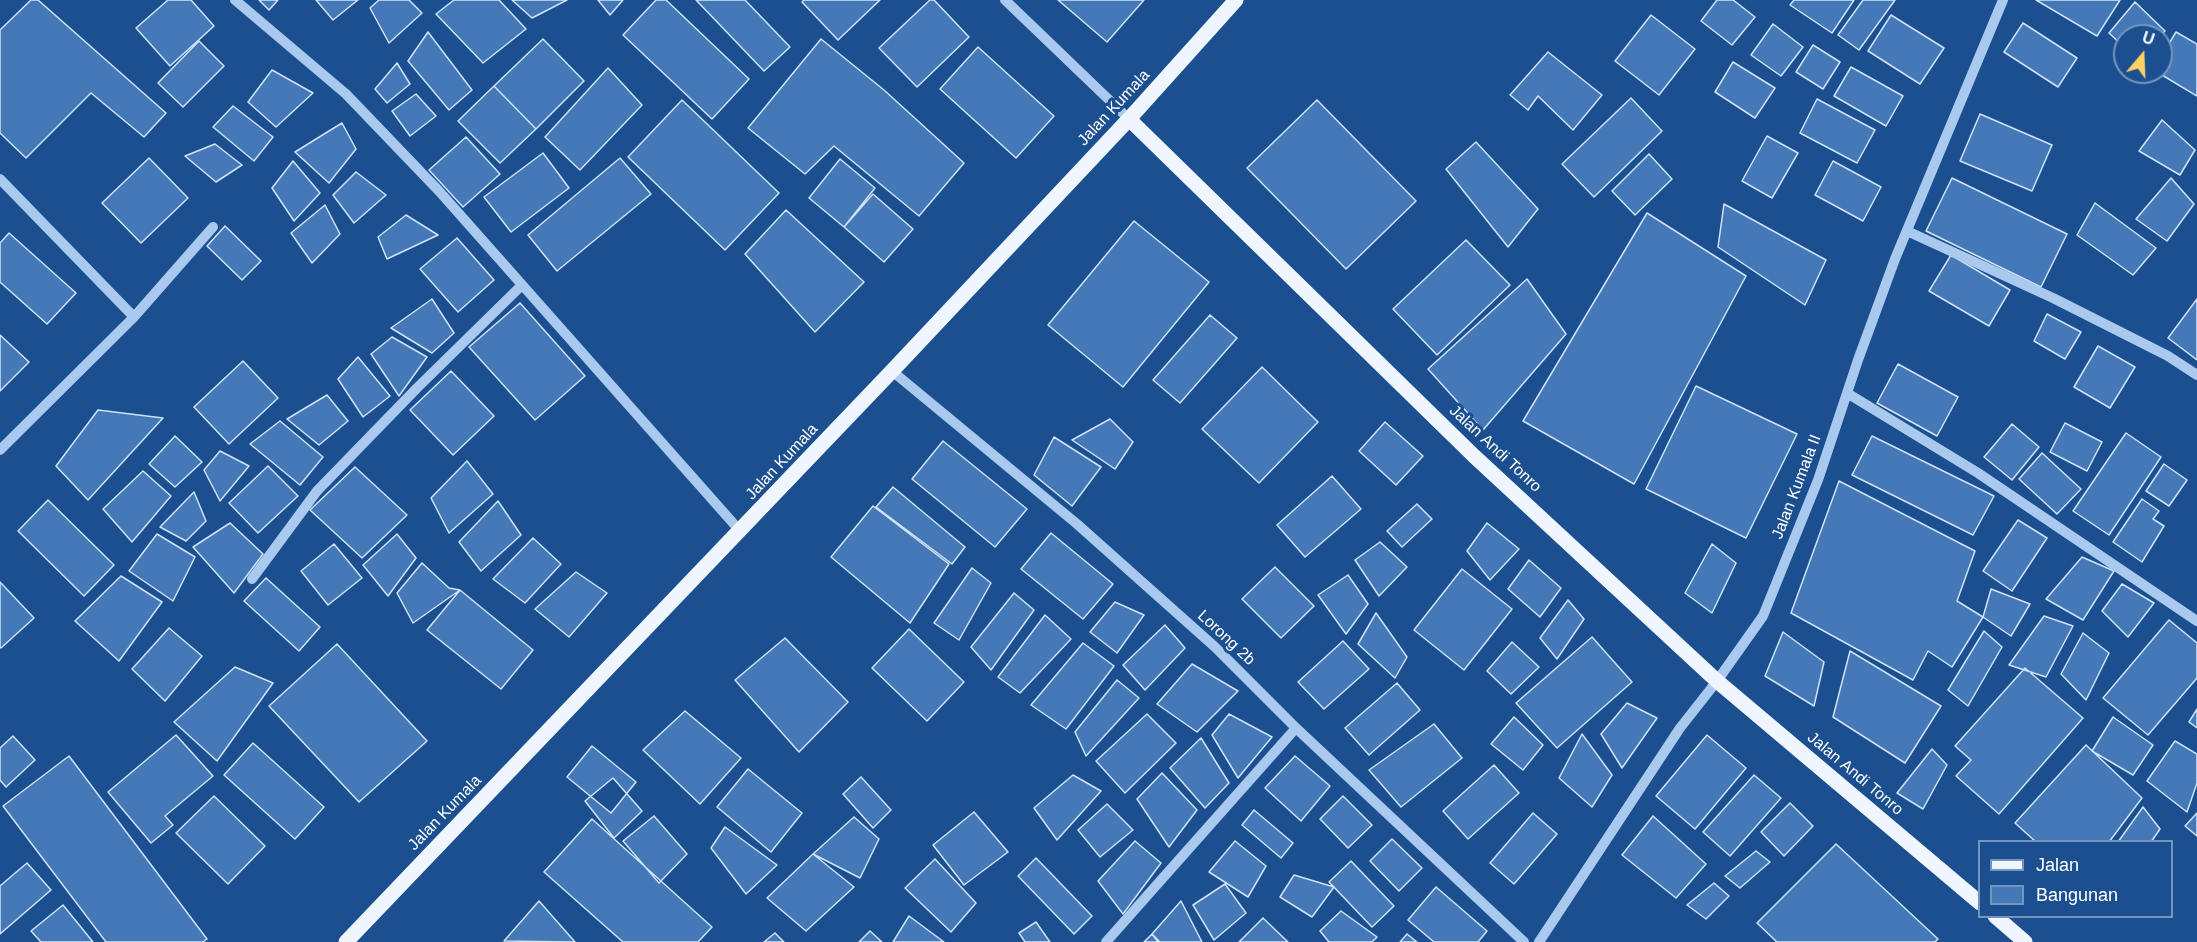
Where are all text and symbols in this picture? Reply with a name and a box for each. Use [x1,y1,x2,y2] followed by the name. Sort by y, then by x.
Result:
[2113,24,2173,84] north arrow
[2140,28,2157,48] text: U
[1074,66,1154,150] street label: Jalan Kumala
[1445,401,1545,497] street label: Jalan Andi Tonro
[742,420,822,504] street label: Jalan Kumala
[1768,432,1826,542] street label: Jalan Kumala II
[1193,606,1259,670] street label: Lorong 2b
[1803,728,1907,820] street label: Jalan Andi Tonro
[404,771,486,855] street label: Jalan Kumala
[1978,840,2173,918] legend
[2036,855,2079,875] text: Jalan
[2036,885,2118,905] text: Bangunan

